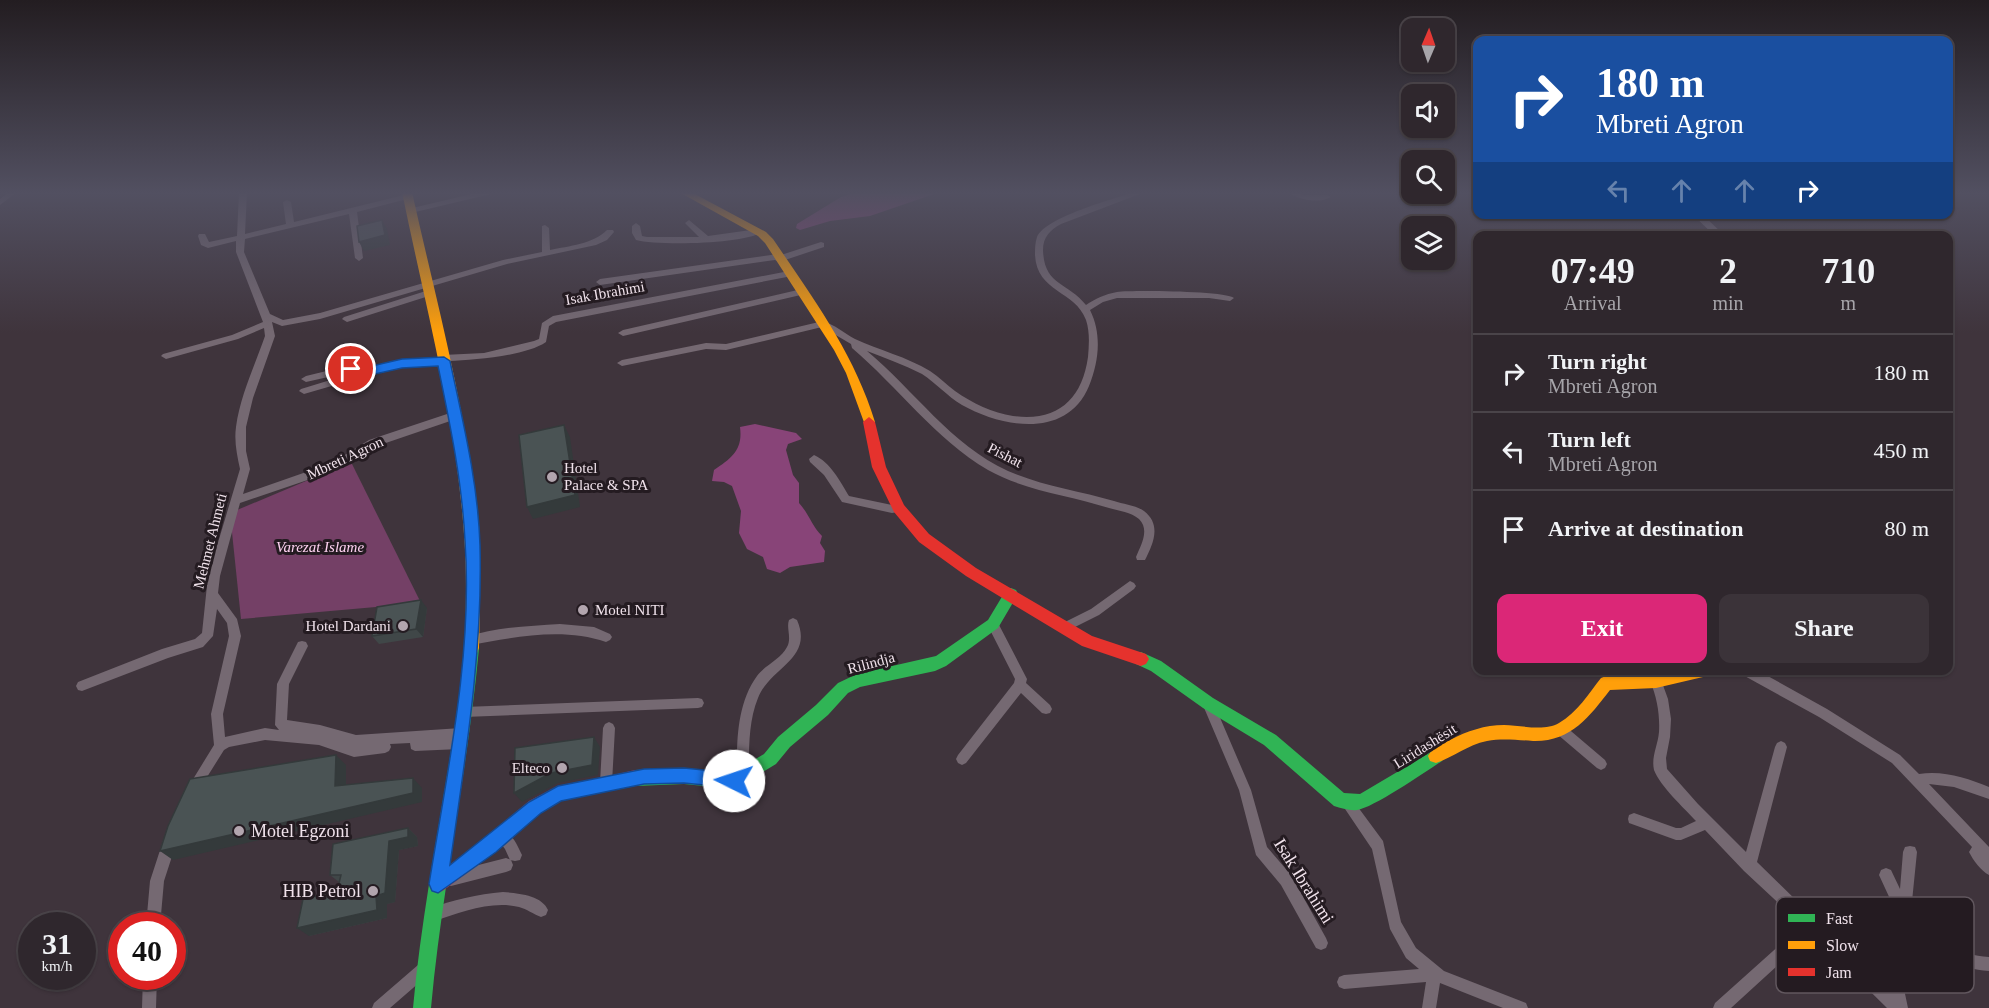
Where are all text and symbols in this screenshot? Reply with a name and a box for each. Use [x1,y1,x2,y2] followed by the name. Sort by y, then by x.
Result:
[1401,18,1455,72] north arrow
[1401,18,1455,270] map controls
[1497,60,1575,138] icon: right
[1596,60,1705,106] text: 180 m
[1401,84,1455,138] button: sound
[1596,109,1744,139] text: Mbreti Agron
[1401,150,1455,204] button: search
[1602,174,1635,207] icon: left
[1665,174,1698,207] icon: ahead
[1728,174,1761,207] icon: ahead
[1791,174,1824,207] icon: right
[1401,216,1455,270] button: layers
[1551,251,1635,291] text: 07:49
[1719,251,1737,291] text: 2
[1821,251,1875,291] text: 710
[564,278,646,308] street label: Isak Ibrahimi
[1564,292,1622,314] text: Arrival
[1712,292,1744,314] text: min
[1841,292,1856,314] text: m
[325,343,376,394] pin
[1548,349,1647,374] text: Turn right
[334,352,367,385] icon: arrive
[1497,357,1530,390] icon: right
[1873,360,1929,385] text: 180 m
[1548,375,1657,397] text: Mbreti Agron
[1548,427,1631,452] text: Turn left
[304,433,386,483] street label: Mbreti Agron
[1497,435,1530,468] icon: left
[1873,438,1929,463] text: 450 m
[985,440,1026,471] street label: Pishat
[1548,453,1657,475] text: Mbreti Agron
[564,460,649,493] place label: Hotel Palace & SPA
[545,470,559,484] marker: Hotel Palace & SPA
[190,492,230,590] street label: Mehmet Ahmeti
[1497,513,1530,546] icon: arrive
[1548,516,1744,541] text: Arrive at destination
[1884,516,1929,541] text: 80 m
[276,539,364,555] park label: Varezat Islame
[1497,594,1707,663] button: Exit
[1719,594,1929,663] button: Share
[595,602,665,618] place label: Motel NITI
[576,603,590,617] marker: Motel NITI
[306,618,391,634] place label: Hotel Dardani
[396,619,410,633] marker: Hotel Dardani
[846,649,897,677] street label: Rilindja
[1391,720,1460,772] street label: Liridashësit
[702,749,766,813] position arrow
[512,760,550,776] place label: Elteco
[555,761,569,775] marker: Elteco
[251,821,349,841] place label: Motel Egzoni
[232,824,246,838] marker: Motel Egzoni
[1270,835,1338,927] street label: Isak Ibrahimi
[283,881,361,901] place label: HIB Petrol
[366,884,380,898] marker: HIB Petrol
[1776,897,1974,993] legend
[1826,910,1853,927] text: Fast
[108,912,186,990] speed limit sign: 40
[42,927,72,960] text: 31
[1826,937,1859,954] text: Slow
[42,958,72,974] text: km/h
[1826,964,1852,981] text: Jam

